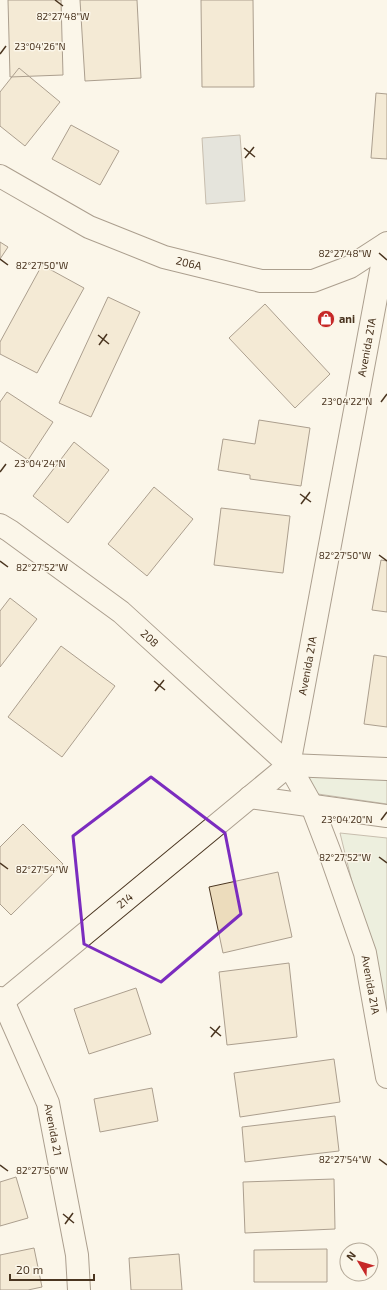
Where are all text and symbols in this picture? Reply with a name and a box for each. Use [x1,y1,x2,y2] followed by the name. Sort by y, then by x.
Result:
[36,10,90,22] text: 82°27'48"W
[15,40,65,52] text: 23°04'26"N
[318,247,372,259] text: 82°27'48"W
[175,253,203,272] street label: 206A
[16,259,69,271] text: 82°27'50"W
[316,309,336,329] shop icon: ani
[339,312,355,325] place label: ani
[354,316,378,378] street label: Avenida 21A
[322,395,372,407] text: 23°04'22"N
[14,457,66,469] text: 23°04'24"N
[319,549,372,561] text: 82°27'50"W
[16,561,69,573] text: 82°27'52"W
[139,626,162,649] street label: 208
[295,635,319,696] street label: Avenida 21A
[321,813,373,825] text: 23°04'20"N
[319,851,372,863] text: 82°27'52"W
[16,863,69,875] text: 82°27'54"W
[114,890,136,911] street label: 214
[360,954,383,1015] street label: Avenida 21A
[42,1103,65,1157] street label: Avenida 21
[319,1153,372,1165] text: 82°27'54"W
[16,1164,69,1176] text: 82°27'56"W
[339,1242,379,1282] north arrow
[343,1248,358,1263] text: N
[10,1256,94,1282] scale bar
[16,1262,43,1276] text: 20 m

